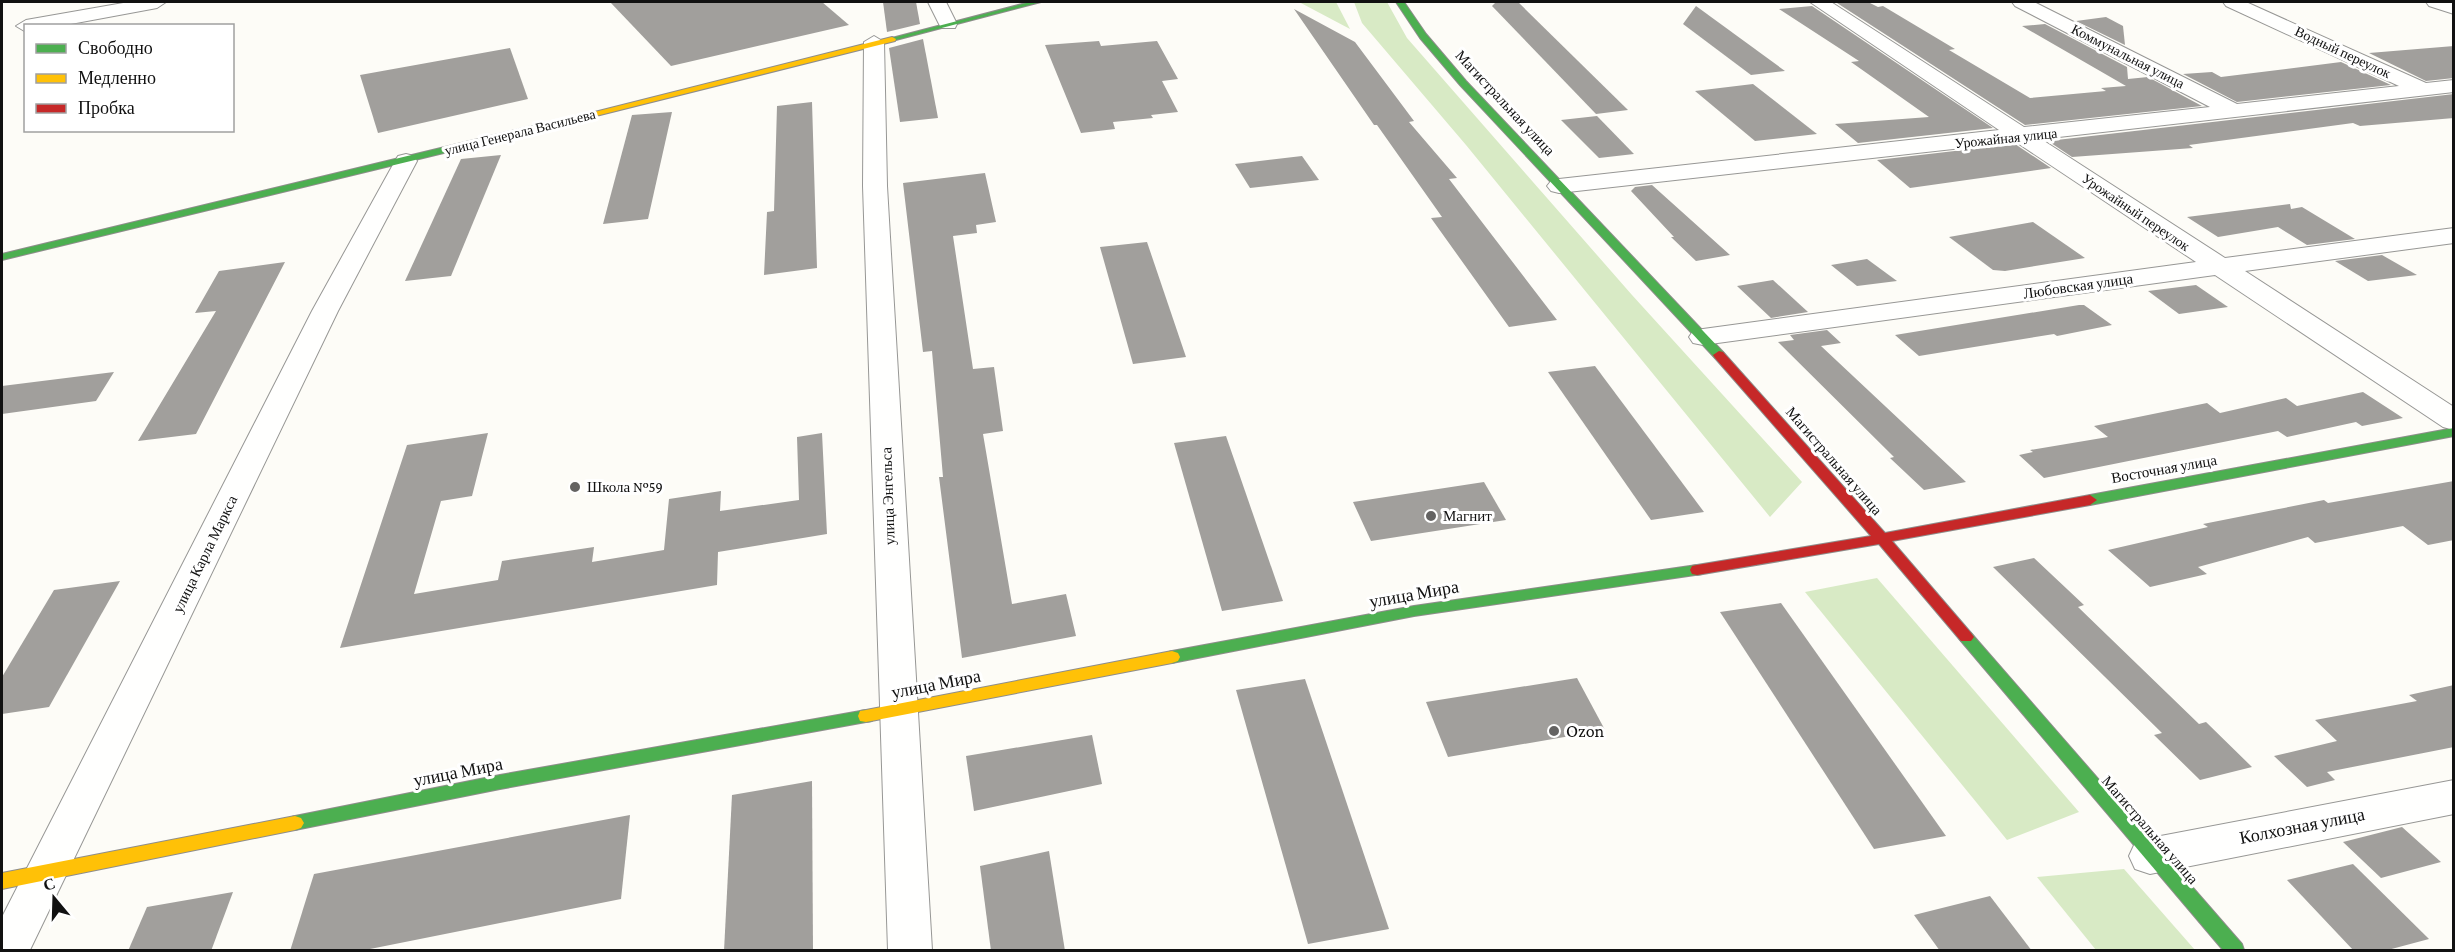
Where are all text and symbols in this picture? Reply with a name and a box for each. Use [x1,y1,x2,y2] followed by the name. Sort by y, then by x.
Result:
[2069,21,2188,92] street label: Коммунальная улица
[2293,23,2394,81] street label: Водный переулок
[24,24,234,132] legend
[78,38,153,58] text: Свободно
[1452,47,1558,159] street label: Магистральная улица
[78,68,156,88] text: Медленно
[78,98,135,118] text: Пробка
[443,105,598,158] street label: улица Генерала Васильева
[1954,125,2059,151] street label: Урожайная улица
[2079,170,2193,254] street label: Урожайный переулок
[2022,270,2134,302] street label: Любовская улица
[1783,404,1885,518] street label: Магистральная улица
[878,446,898,545] street label: улица Энгельса
[2110,452,2218,486] street label: Восточная улица
[587,479,663,495] place label: Школа №59
[568,480,582,494] marker: Школа №59
[170,492,241,615] street label: улица Карла Маркса
[1443,508,1492,524] place label: Магнит
[1424,509,1438,523] marker: Магнит
[1368,576,1460,612] street label: улица Мира
[890,666,982,702] street label: улица Мира
[1566,721,1605,741] place label: Ozon
[1547,724,1561,738] marker: Ozon
[412,754,504,790] street label: улица Мира
[2099,773,2201,887] street label: Магистральная улица
[2238,804,2366,848] street label: Колхозная улица
[24,868,84,928] north arrow
[41,874,58,894] text: С

